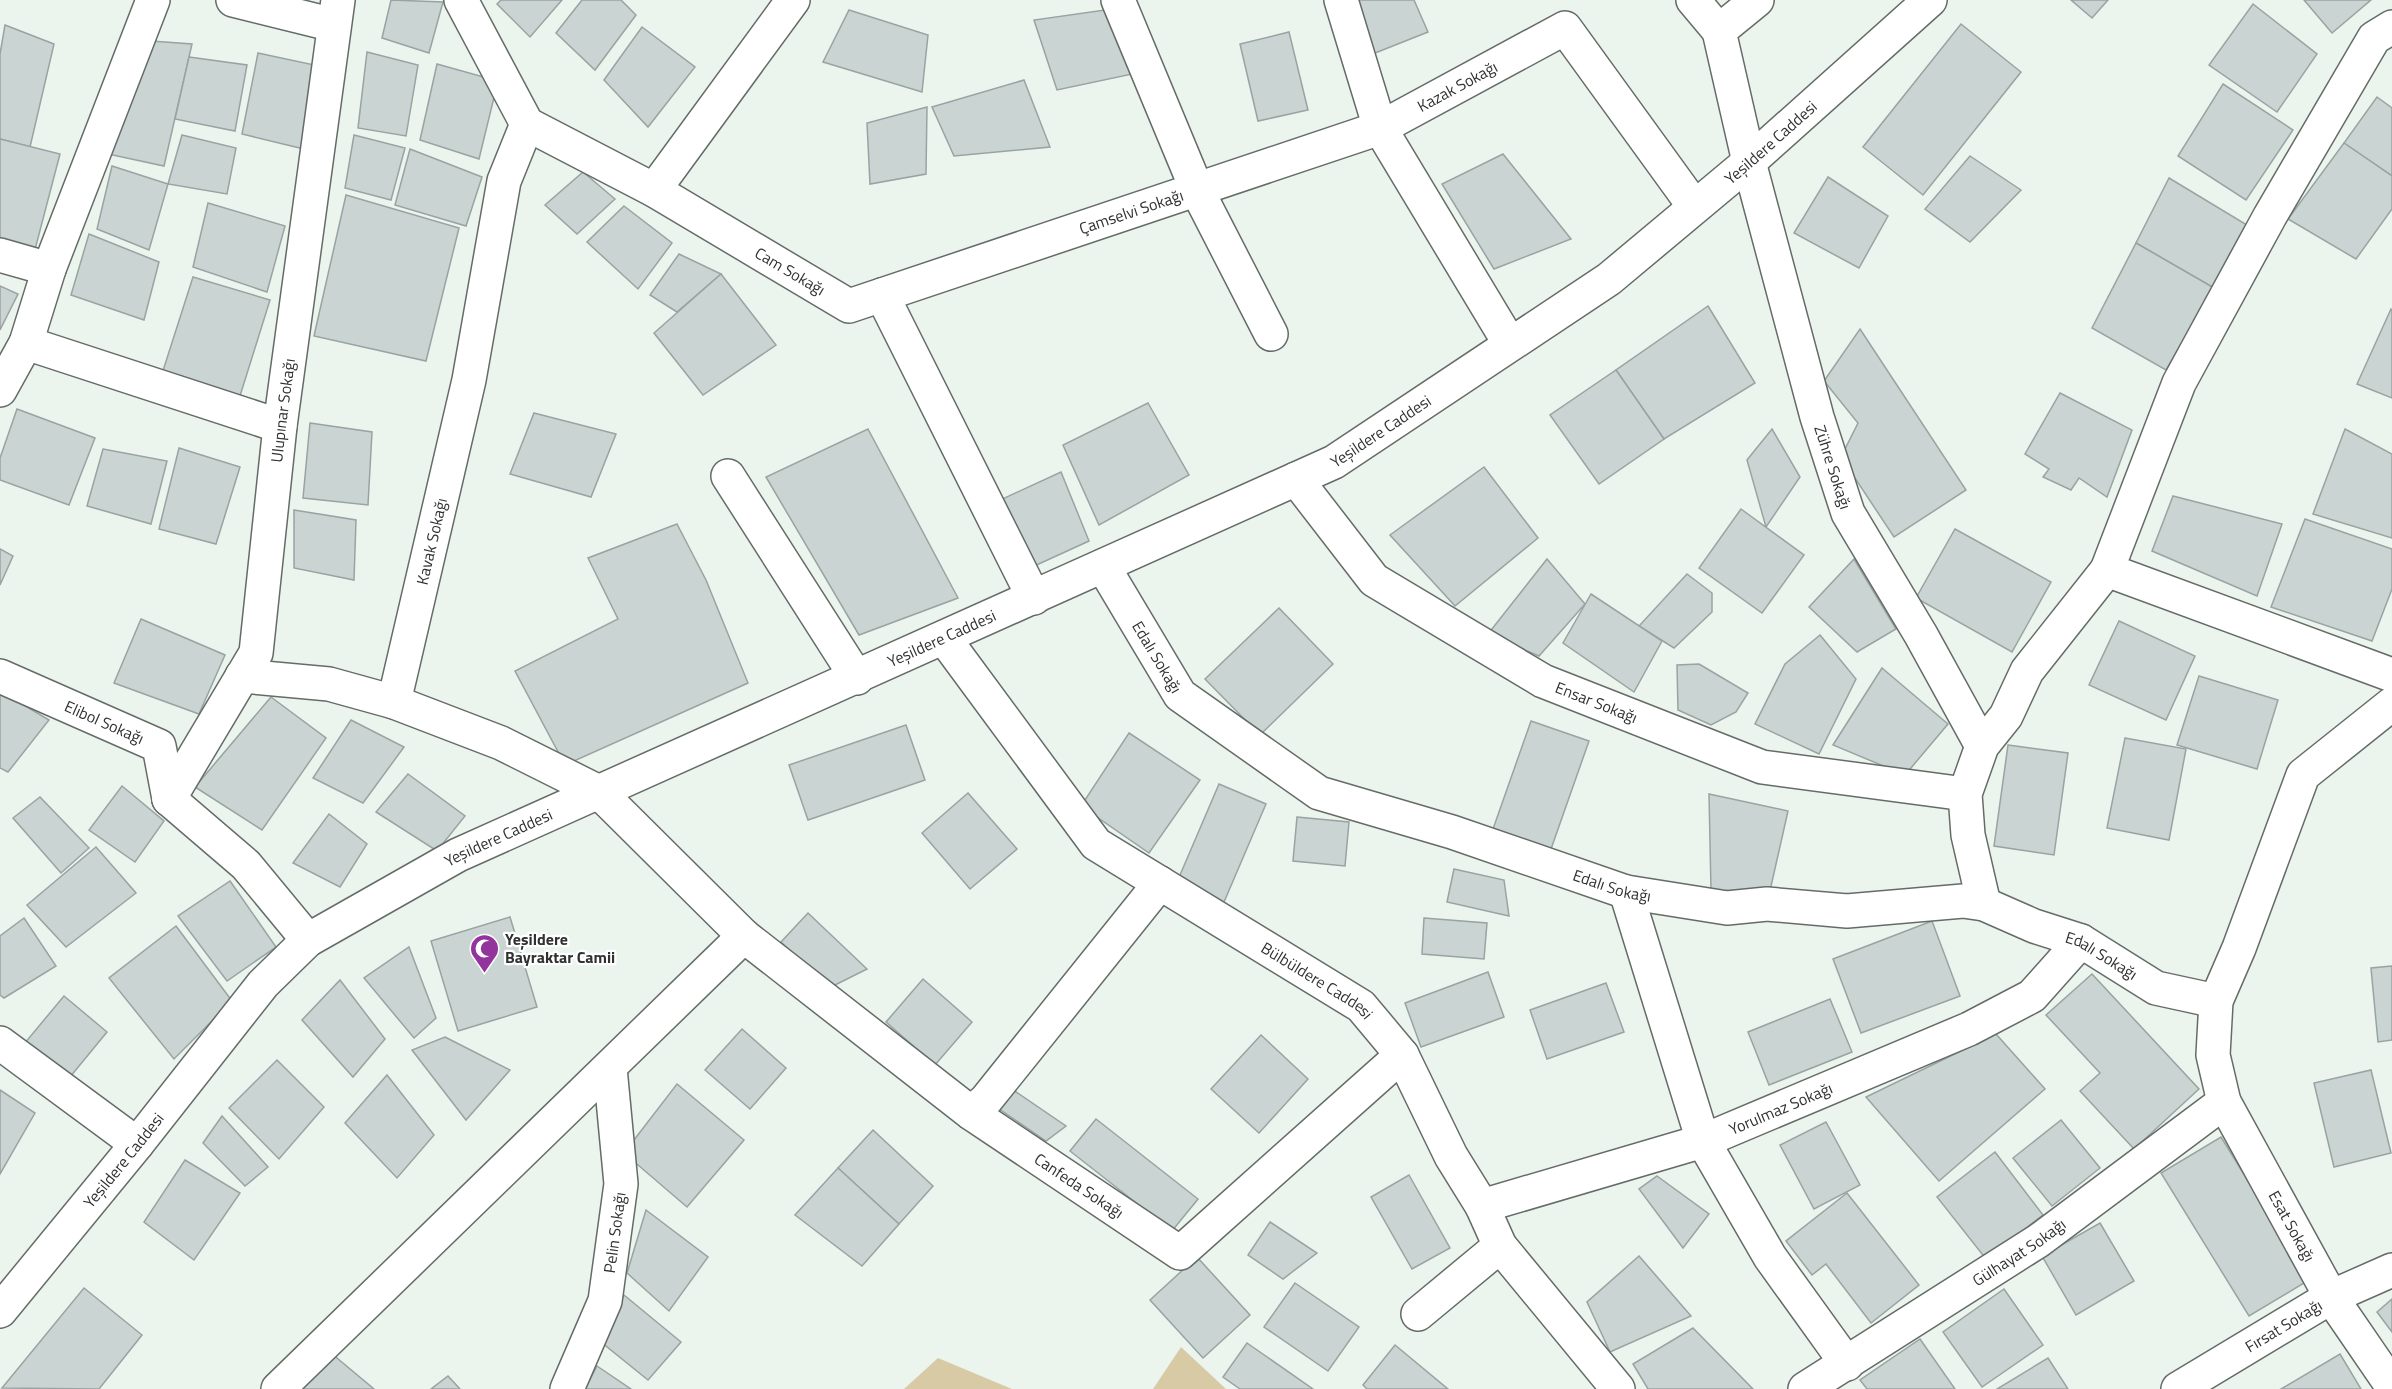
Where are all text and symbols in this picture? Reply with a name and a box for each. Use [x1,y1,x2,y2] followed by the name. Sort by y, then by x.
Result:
[1413,55,1502,118] street label: Kazak Sokağı
[1719,95,1822,190] street label: Yeşildere Caddesi
[1076,183,1186,240] street label: Çamselvi Sokağı
[750,241,830,301] street label: Cam Sokağı
[264,357,301,464] street label: Ulupınar Sokağı
[1325,389,1436,473] street label: Yeşildere Caddesi
[1808,422,1858,512] street label: Zühre Sokağı
[410,496,453,587] street label: Kavak Sokağı
[883,603,1000,673] street label: Yeşildere Caddesi
[1126,616,1188,698] street label: Edalı Sokağı
[1552,675,1641,729] street label: Ensar Sokağı
[61,694,148,750] street label: Elibol Sokağı
[440,802,556,872] street label: Yeşildere Caddesi
[1570,863,1653,908] street label: Edalı Sokağı
[2063,925,2142,986] street label: Edalı Sokağı
[505,927,615,969] place label: Yeşildere Bayraktar Camii
[468,932,500,974] mosque icon: Yeşildere Bayraktar Camii
[1257,936,1379,1024] street label: Bülbüldere Caddesi
[1725,1076,1836,1141] street label: Yorulmaz Sokağı
[77,1107,169,1213] street label: Yeşildere Caddesi
[1030,1147,1129,1224] street label: Canfeda Sokağı
[2263,1186,2321,1266] street label: Esat Sokağı
[597,1191,632,1274] street label: Pelin Sokağı
[1967,1212,2071,1292] street label: Gülhayat Sokağı
[2240,1293,2327,1358] street label: Fırsat Sokağı

